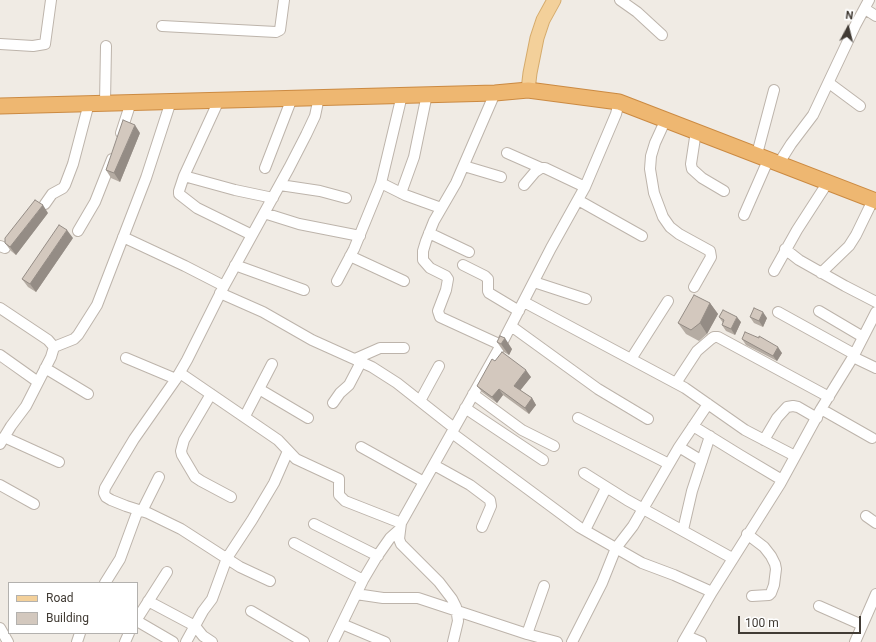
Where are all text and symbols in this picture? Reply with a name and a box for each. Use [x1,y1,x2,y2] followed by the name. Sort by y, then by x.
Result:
[828,8,868,48] north arrow
[845,9,854,23] text: N
[8,582,138,634] legend
[46,591,74,605] text: Road
[740,608,863,634] scale bar
[46,611,89,625] text: Building
[745,616,779,630] text: 100 m

